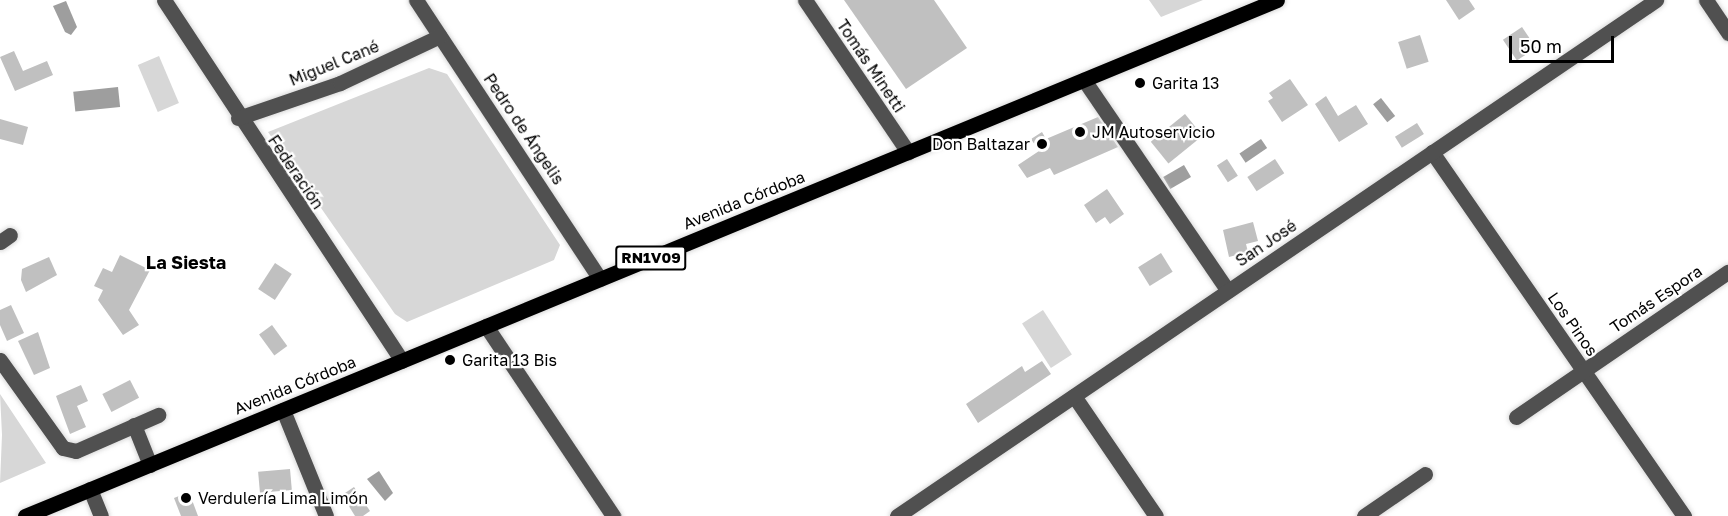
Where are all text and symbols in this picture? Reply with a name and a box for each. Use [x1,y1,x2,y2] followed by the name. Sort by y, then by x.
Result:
[833,16,909,116] street label: Tomás Minetti
[1512,24,1617,62] scale bar
[1520,35,1562,57] text: 50 m
[286,36,382,90] street label: Miguel Cané
[480,70,568,188] street label: Pedro de Ángelis
[1152,73,1219,93] place label: Garita 13
[1133,76,1147,90] marker: Garita 13
[1092,122,1215,142] place label: JM Autoservicio
[1073,125,1087,139] marker: JM Autoservicio
[264,131,328,213] street label: Federación
[932,134,1030,154] place label: Don Baltazar
[1035,137,1049,151] marker: Don Baltazar
[680,167,808,233] street label: Avenida Córdoba
[1232,216,1300,270] street label: San José
[615,246,687,270] road number: RN1V09
[146,251,226,273] district label: La Siesta
[1606,261,1706,337] street label: Tomás Espora
[1544,288,1602,360] street label: Los Pinos
[462,350,557,370] place label: Garita 13 Bis
[231,352,359,418] street label: Avenida Córdoba
[443,353,457,367] marker: Garita 13 Bis
[198,488,368,508] place label: Verdulería Lima Limón
[179,491,193,505] marker: Verdulería Lima Limón

